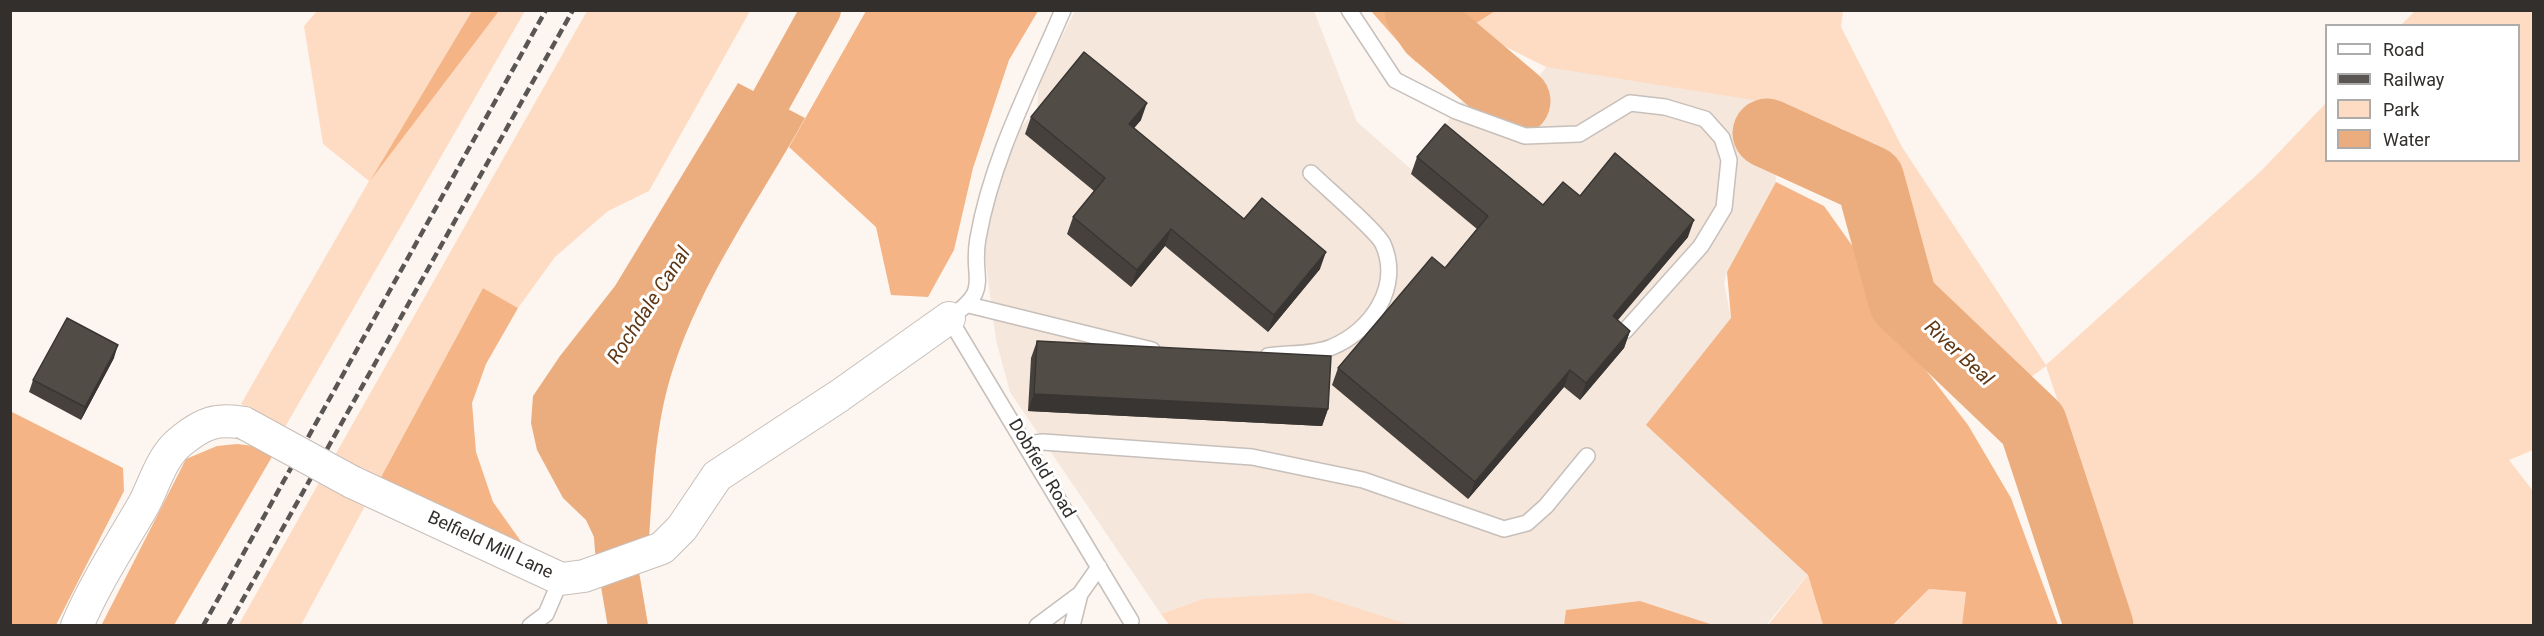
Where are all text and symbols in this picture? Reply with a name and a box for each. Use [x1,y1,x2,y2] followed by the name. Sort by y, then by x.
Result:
[2325,24,2520,162] legend
[2383,39,2424,60] text: Road
[2383,69,2444,90] text: Railway
[2383,99,2419,120] text: Park
[2383,129,2430,150] text: Water
[603,243,697,369] water label: Rochdale Canal
[1919,316,1997,392] water label: River Beal
[1003,415,1079,523] street label: Dobfield Road
[424,507,556,585] street label: Belfield Mill Lane

